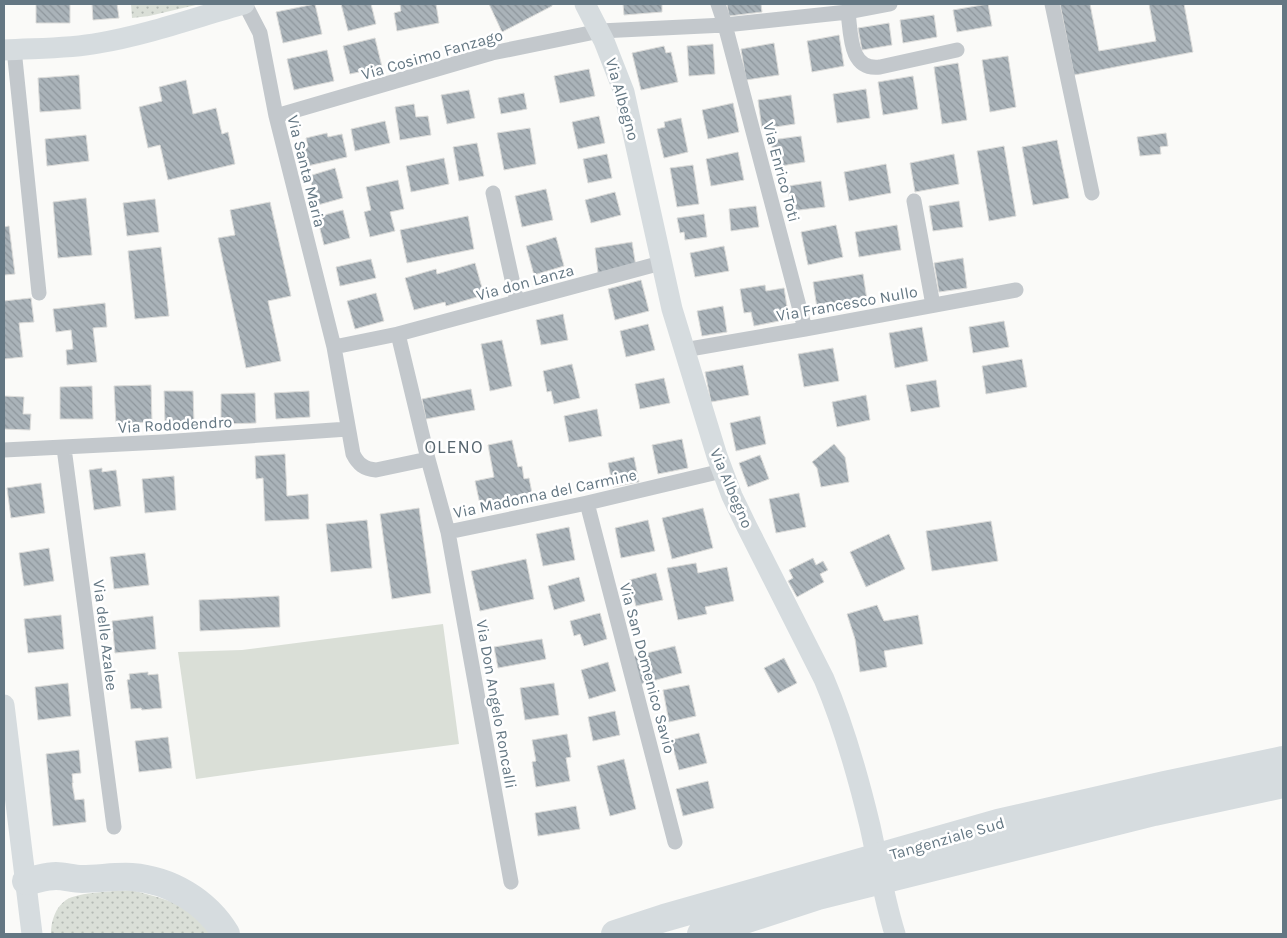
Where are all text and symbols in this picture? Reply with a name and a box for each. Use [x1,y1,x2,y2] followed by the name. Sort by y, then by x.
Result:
[359,25,505,84] street label: Via Cosimo Fanzago
[602,56,643,143] street label: Via Albegno
[283,113,330,229] street label: Via Santa Maria
[759,120,804,224] street label: Via Enrico Toti
[474,260,576,305] street label: Via don Lanza
[775,282,919,325] street label: Via Francesco Nullo
[117,412,233,437] street label: Via Rododendro
[424,436,484,458] district label: OLENO
[706,445,757,531] street label: Via Albegno
[452,465,638,522] street label: Via Madonna del Carmine
[89,579,122,692] street label: Via delle Azalee
[616,581,679,756] street label: Via San Domenico Savio
[472,618,521,790] street label: Via Don Angelo Roncalli
[888,813,1007,864] street label: Tangenziale Sud

